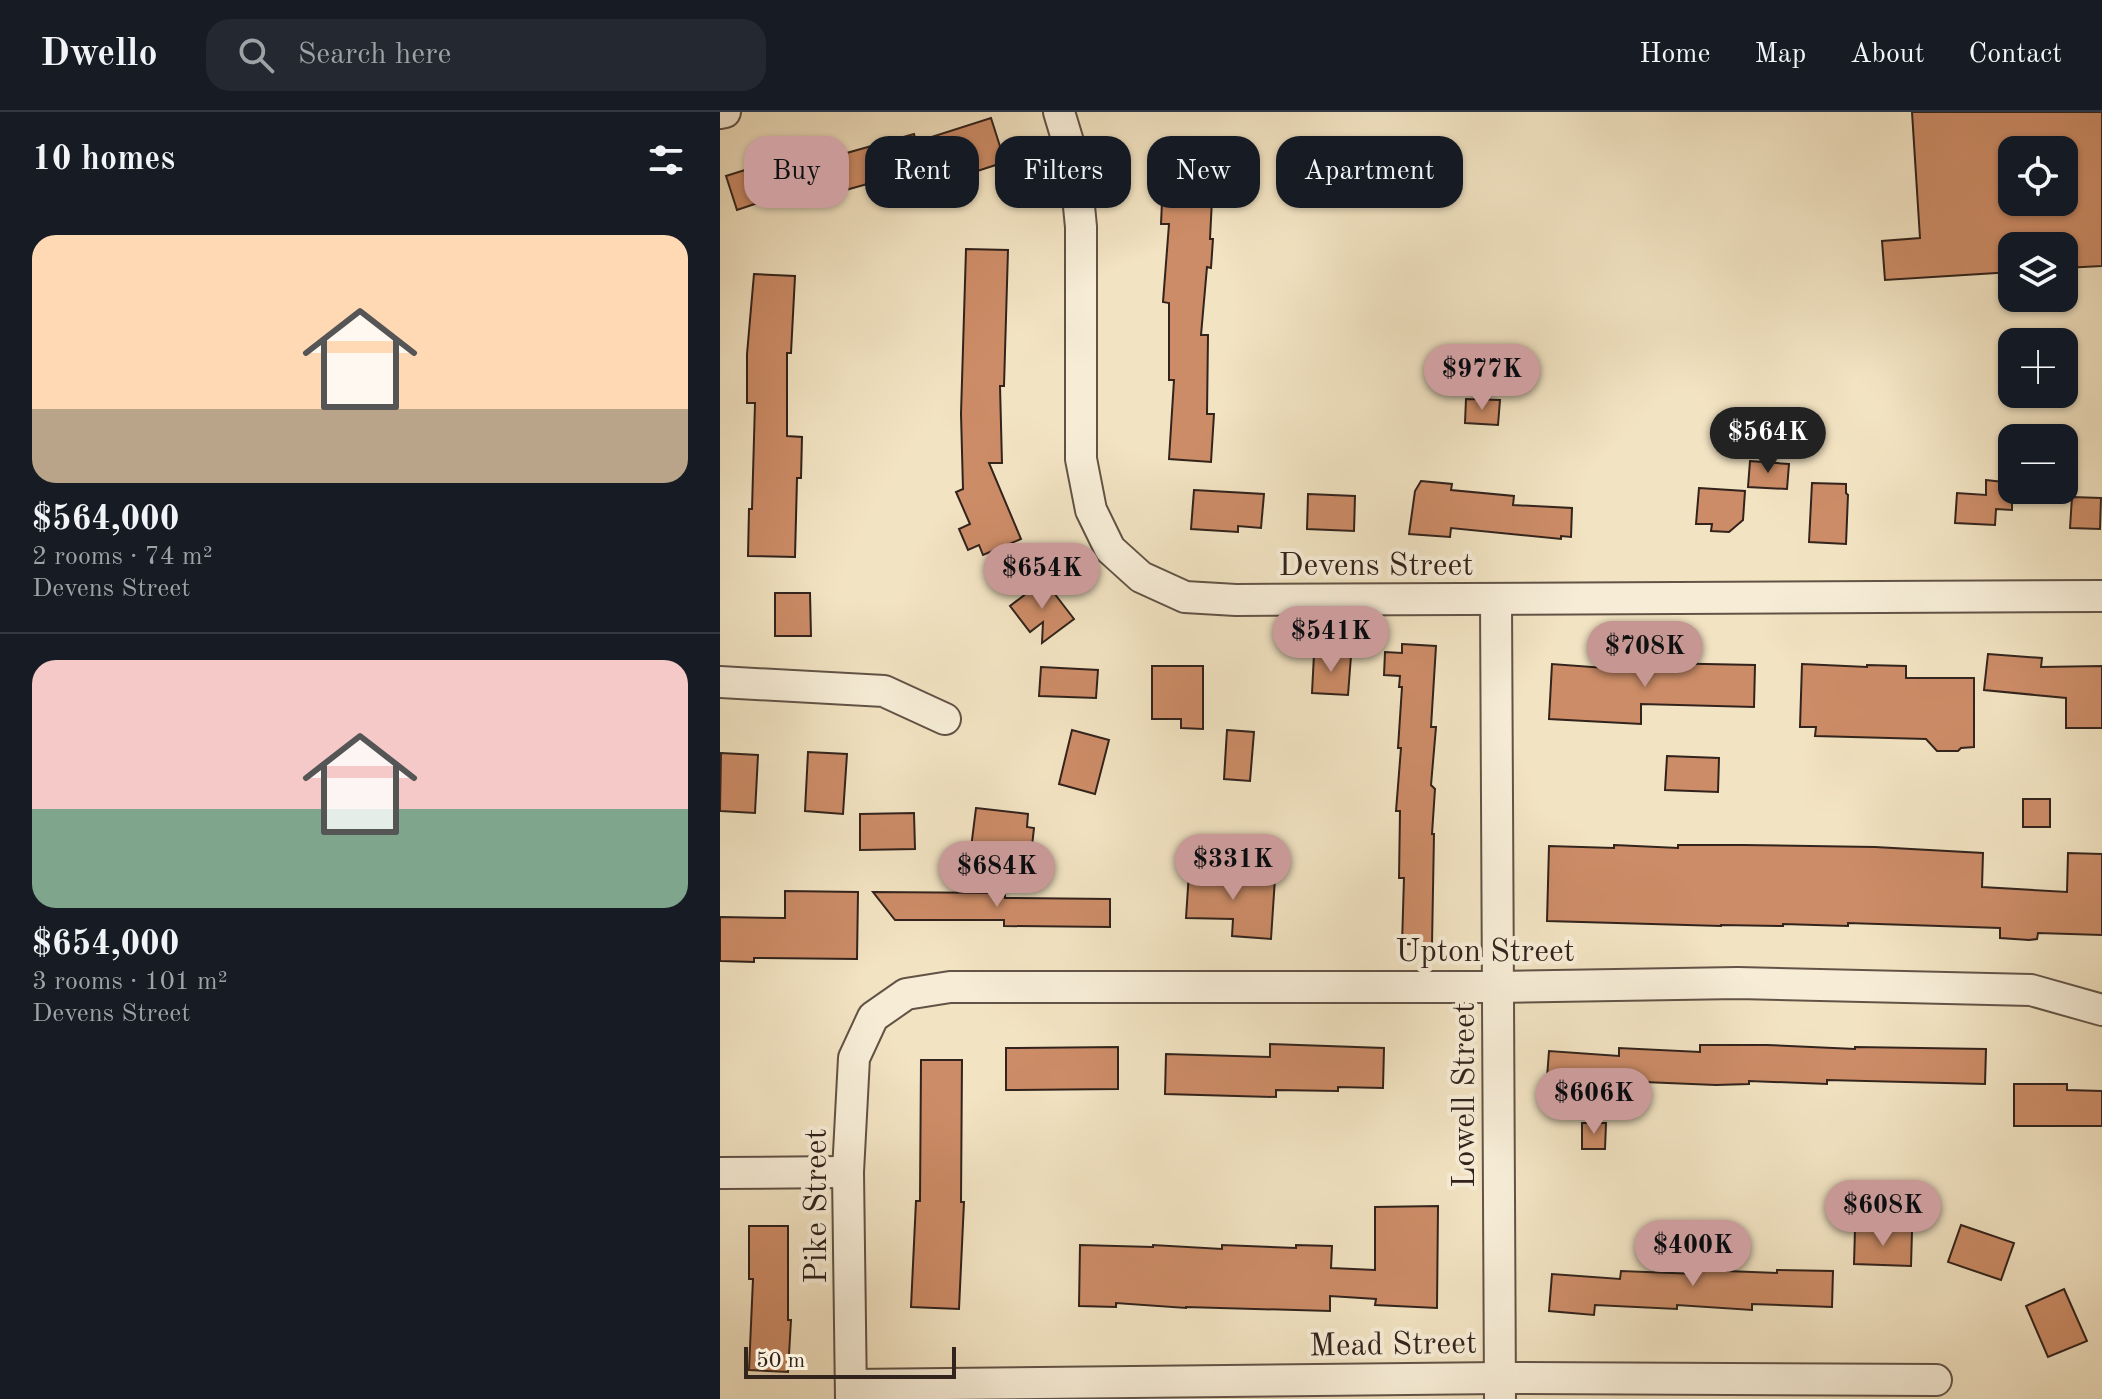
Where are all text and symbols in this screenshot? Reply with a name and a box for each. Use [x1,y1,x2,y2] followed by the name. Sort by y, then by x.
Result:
[206,19,766,91] search box
[234,33,278,77] icon: search
[40,36,158,74] text: Dwello
[298,40,451,70] text: Search here
[1639,41,1710,69] text: Home
[1754,41,1806,69] text: Map
[1850,41,1925,69] text: About
[1969,41,2062,69] text: Contact
[744,136,849,208] chip: Buy
[865,136,979,208] chip: Rent
[995,136,1131,208] chip: Filters
[1147,136,1260,208] chip: New
[1276,136,1463,208] chip: Apartment
[1998,136,2078,504] map controls
[1998,136,2078,216] button: locate
[644,138,688,182] icon: filters
[32,143,175,177] text: 10 homes
[1998,232,2078,312] button: layers
[288,287,432,431] icon: home
[1998,328,2078,408] button: +
[1426,344,1538,412] pin: $977K
[1442,357,1522,383] text: $977K
[1712,407,1824,475] pin: $564K
[1728,420,1808,446] text: $564K
[1998,424,2078,504] button: −
[32,503,180,537] text: $564,000
[986,543,1098,611] pin: $654K
[32,544,213,570] text: 2 rooms · 74 m²
[1279,551,1473,583] street label: Devens Street
[1002,556,1082,582] text: $654K
[32,576,190,602] text: Devens Street
[1275,606,1387,674] pin: $541K
[1291,619,1371,645] text: $541K
[1589,621,1701,689] pin: $708K
[1605,634,1685,660] text: $708K
[288,712,432,856] icon: home
[1177,834,1289,902] pin: $331K
[941,841,1053,909] pin: $684K
[1193,847,1273,873] text: $331K
[957,854,1037,880] text: $684K
[32,928,180,962] text: $654,000
[1395,937,1575,969] street label: Upton Street
[32,969,228,995] text: 3 rooms · 101 m²
[32,1001,190,1027] text: Devens Street
[1450,1002,1482,1188] street label: Lowell Street
[1538,1068,1650,1136] pin: $606K
[1554,1081,1634,1107] text: $606K
[802,1128,834,1284] street label: Pike Street
[1827,1180,1939,1248] pin: $608K
[1843,1193,1923,1219] text: $608K
[1637,1220,1749,1288] pin: $400K
[1653,1233,1733,1259] text: $400K
[1309,1329,1477,1363] street label: Mead Street
[744,1343,956,1379] scale bar
[756,1350,805,1372] text: 50 m

